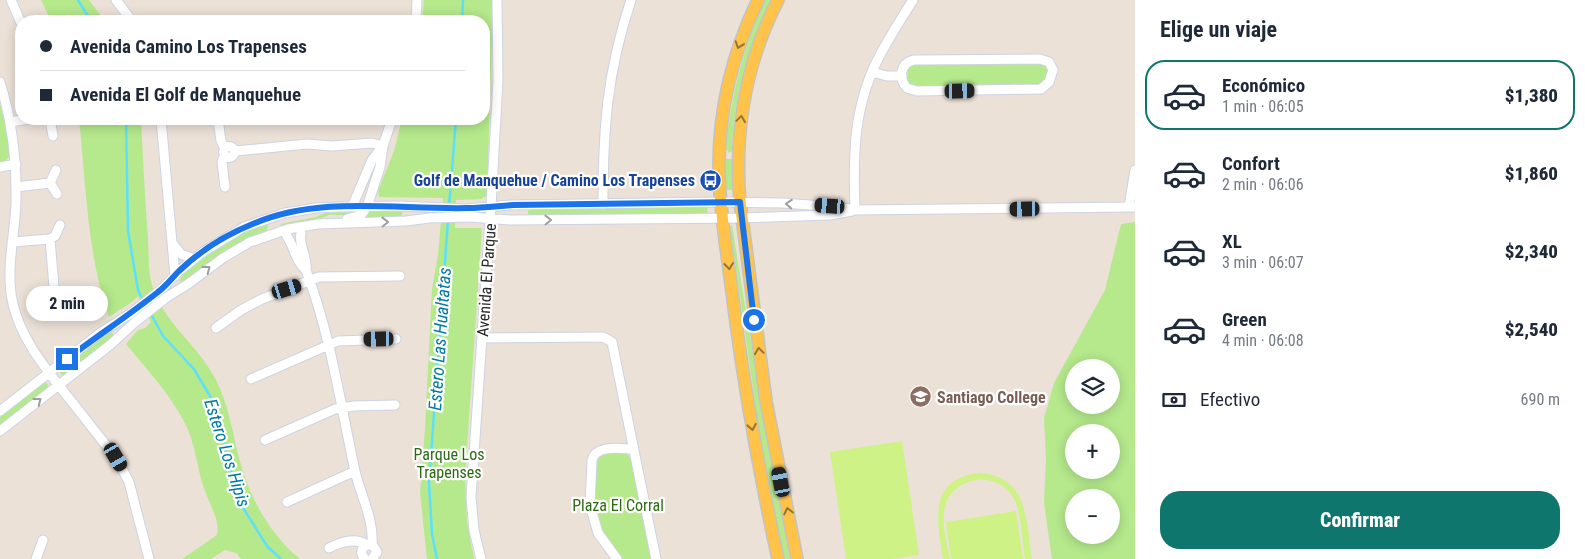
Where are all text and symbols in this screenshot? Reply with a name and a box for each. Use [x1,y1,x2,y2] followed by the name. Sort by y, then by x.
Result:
[1160,17,1277,42] text: Elige un viaje
[70,35,307,58] text: Avenida Camino Los Trapenses
[735,40,745,49] one-way arrow
[1162,73,1207,118] icon: car
[1222,74,1305,97] text: Económico
[70,83,301,106] text: Avenida El Golf de Manquehue
[944,83,975,99] car
[1505,84,1558,107] text: $1,380
[1222,97,1304,116] text: 1 min · 06:05
[735,114,746,122] one-way arrow
[1162,151,1207,196] icon: car
[1222,152,1280,175] text: Confort
[1505,162,1558,185] text: $1,860
[699,168,723,192] bus stop icon: Golf de Manquehue / Camino Los Trapenses
[414,171,695,190] place label: Golf de Manquehue / Camino Los Trapenses
[1222,175,1304,194] text: 2 min · 06:06
[814,197,845,215] car
[785,198,793,209] one-way arrow
[1009,201,1040,217] car
[544,215,552,225] one-way arrow
[381,217,389,227] one-way arrow
[473,223,500,337] street label: Avenida El Parque
[1162,229,1207,274] icon: car
[1222,230,1242,253] text: XL
[1505,240,1558,263] text: $2,340
[1222,253,1304,272] text: 3 min · 06:07
[723,263,734,271] one-way arrow
[201,266,211,275] one-way arrow
[424,267,455,411] water label: Estero Las Hualtatas
[270,277,303,301] car
[26,286,108,322] callout: 2 min
[49,294,85,313] text: 2 min
[1162,307,1207,352] icon: car
[1222,308,1267,331] text: Green
[743,309,765,331] route start
[1505,318,1558,341] text: $2,540
[363,331,394,347] car
[1222,331,1304,350] text: 4 min · 06:08
[754,347,765,355] one-way arrow
[56,348,78,370] route end
[1065,359,1120,544] map controls
[1065,359,1120,414] button: layers
[909,385,933,409] school or university icon: Santiago College
[1160,386,1188,414] icon: cash
[937,388,1046,407] place label: Santiago College
[1200,388,1260,411] text: Efectivo
[1521,390,1560,409] text: 690 m
[200,396,255,510] water label: Estero Los Hipis
[33,397,42,406] one-way arrow
[747,423,757,431] one-way arrow
[1065,424,1120,479] button: +
[102,440,129,474] car
[413,445,485,482] park label: Parque Los Trapenses
[770,466,791,498] car
[1065,489,1120,544] button: −
[1160,491,1560,549] button: Confirmar
[572,496,664,515] park label: Plaza El Corral
[783,507,793,516] one-way arrow

